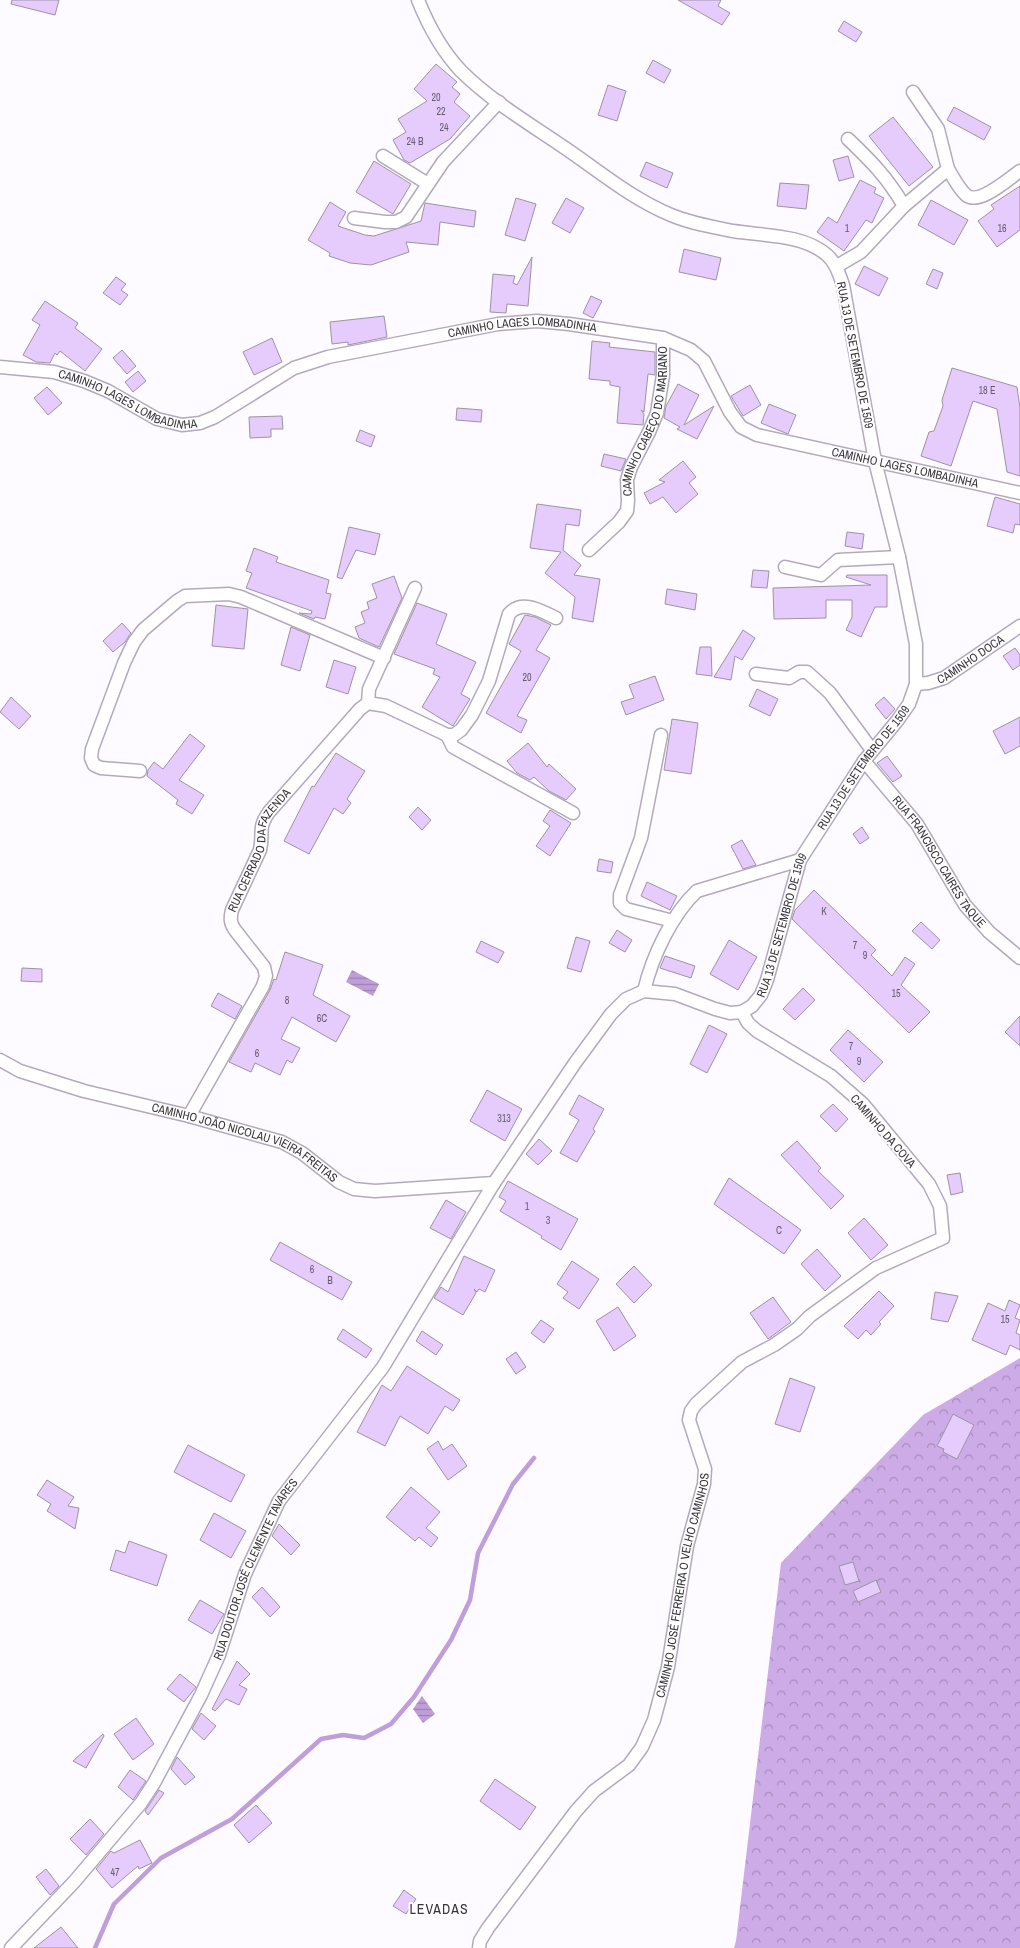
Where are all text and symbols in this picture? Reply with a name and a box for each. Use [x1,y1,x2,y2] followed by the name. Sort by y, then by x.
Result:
[431,91,441,104] house number: 20
[436,105,446,118] house number: 22
[439,121,449,134] house number: 24
[407,135,424,148] house number: 24 B
[845,222,850,235] house number: 1
[997,222,1007,235] house number: 16
[833,280,877,430] street label: RUA 13 DE SETEMBRO DE 1509
[447,313,598,342] street label: CAMINHO LAGES LOMBADINHA
[619,346,671,497] street label: CAMINHO CABEÇO DO MARIANO
[56,366,199,433] street label: CAMINHO LAGES LOMBADINHA
[979,384,995,397] house number: 18 E
[830,444,980,492] street label: CAMINHO LAGES LOMBADINHA
[935,631,1008,688] street label: CAMINHO DOCA
[522,671,532,684] house number: 20
[814,702,913,833] street label: RUA 13 DE SETEMBRO DE 1509
[224,785,294,915] street label: RUA CERRADO DA FAZENDA
[889,792,989,931] street label: RUA FRANCISCO CAIRES TAQUE
[753,850,810,1000] street label: RUA 13 DE SETEMBRO DE 1509
[821,905,827,918] house number: K
[853,939,858,952] house number: 7
[863,949,868,962] house number: 9
[891,987,901,1000] house number: 15
[285,994,290,1007] house number: 8
[317,1012,327,1025] house number: 6C
[849,1040,854,1053] house number: 7
[255,1047,260,1060] house number: 6
[857,1055,862,1068] house number: 9
[847,1091,920,1171] street label: CAMINHO DA COVA
[150,1099,341,1186] street label: CAMINHO JOÃO NICOLAU VIEIRA FREITAS
[497,1112,511,1125] house number: 313
[525,1200,530,1213] house number: 1
[546,1214,551,1227] house number: 3
[776,1224,782,1237] house number: C
[310,1263,315,1276] house number: 6
[327,1274,333,1287] house number: B
[1000,1313,1010,1326] house number: 15
[652,1472,713,1700] street label: CAMINHO JOSÉ FERREIRA O VELHO CAMINHOS
[210,1475,302,1663] street label: RUA DOUTOR JOSÉ CLEMENTE TAVARES
[110,1866,120,1879] house number: 47
[409,1900,469,1918] district label: LEVADAS

